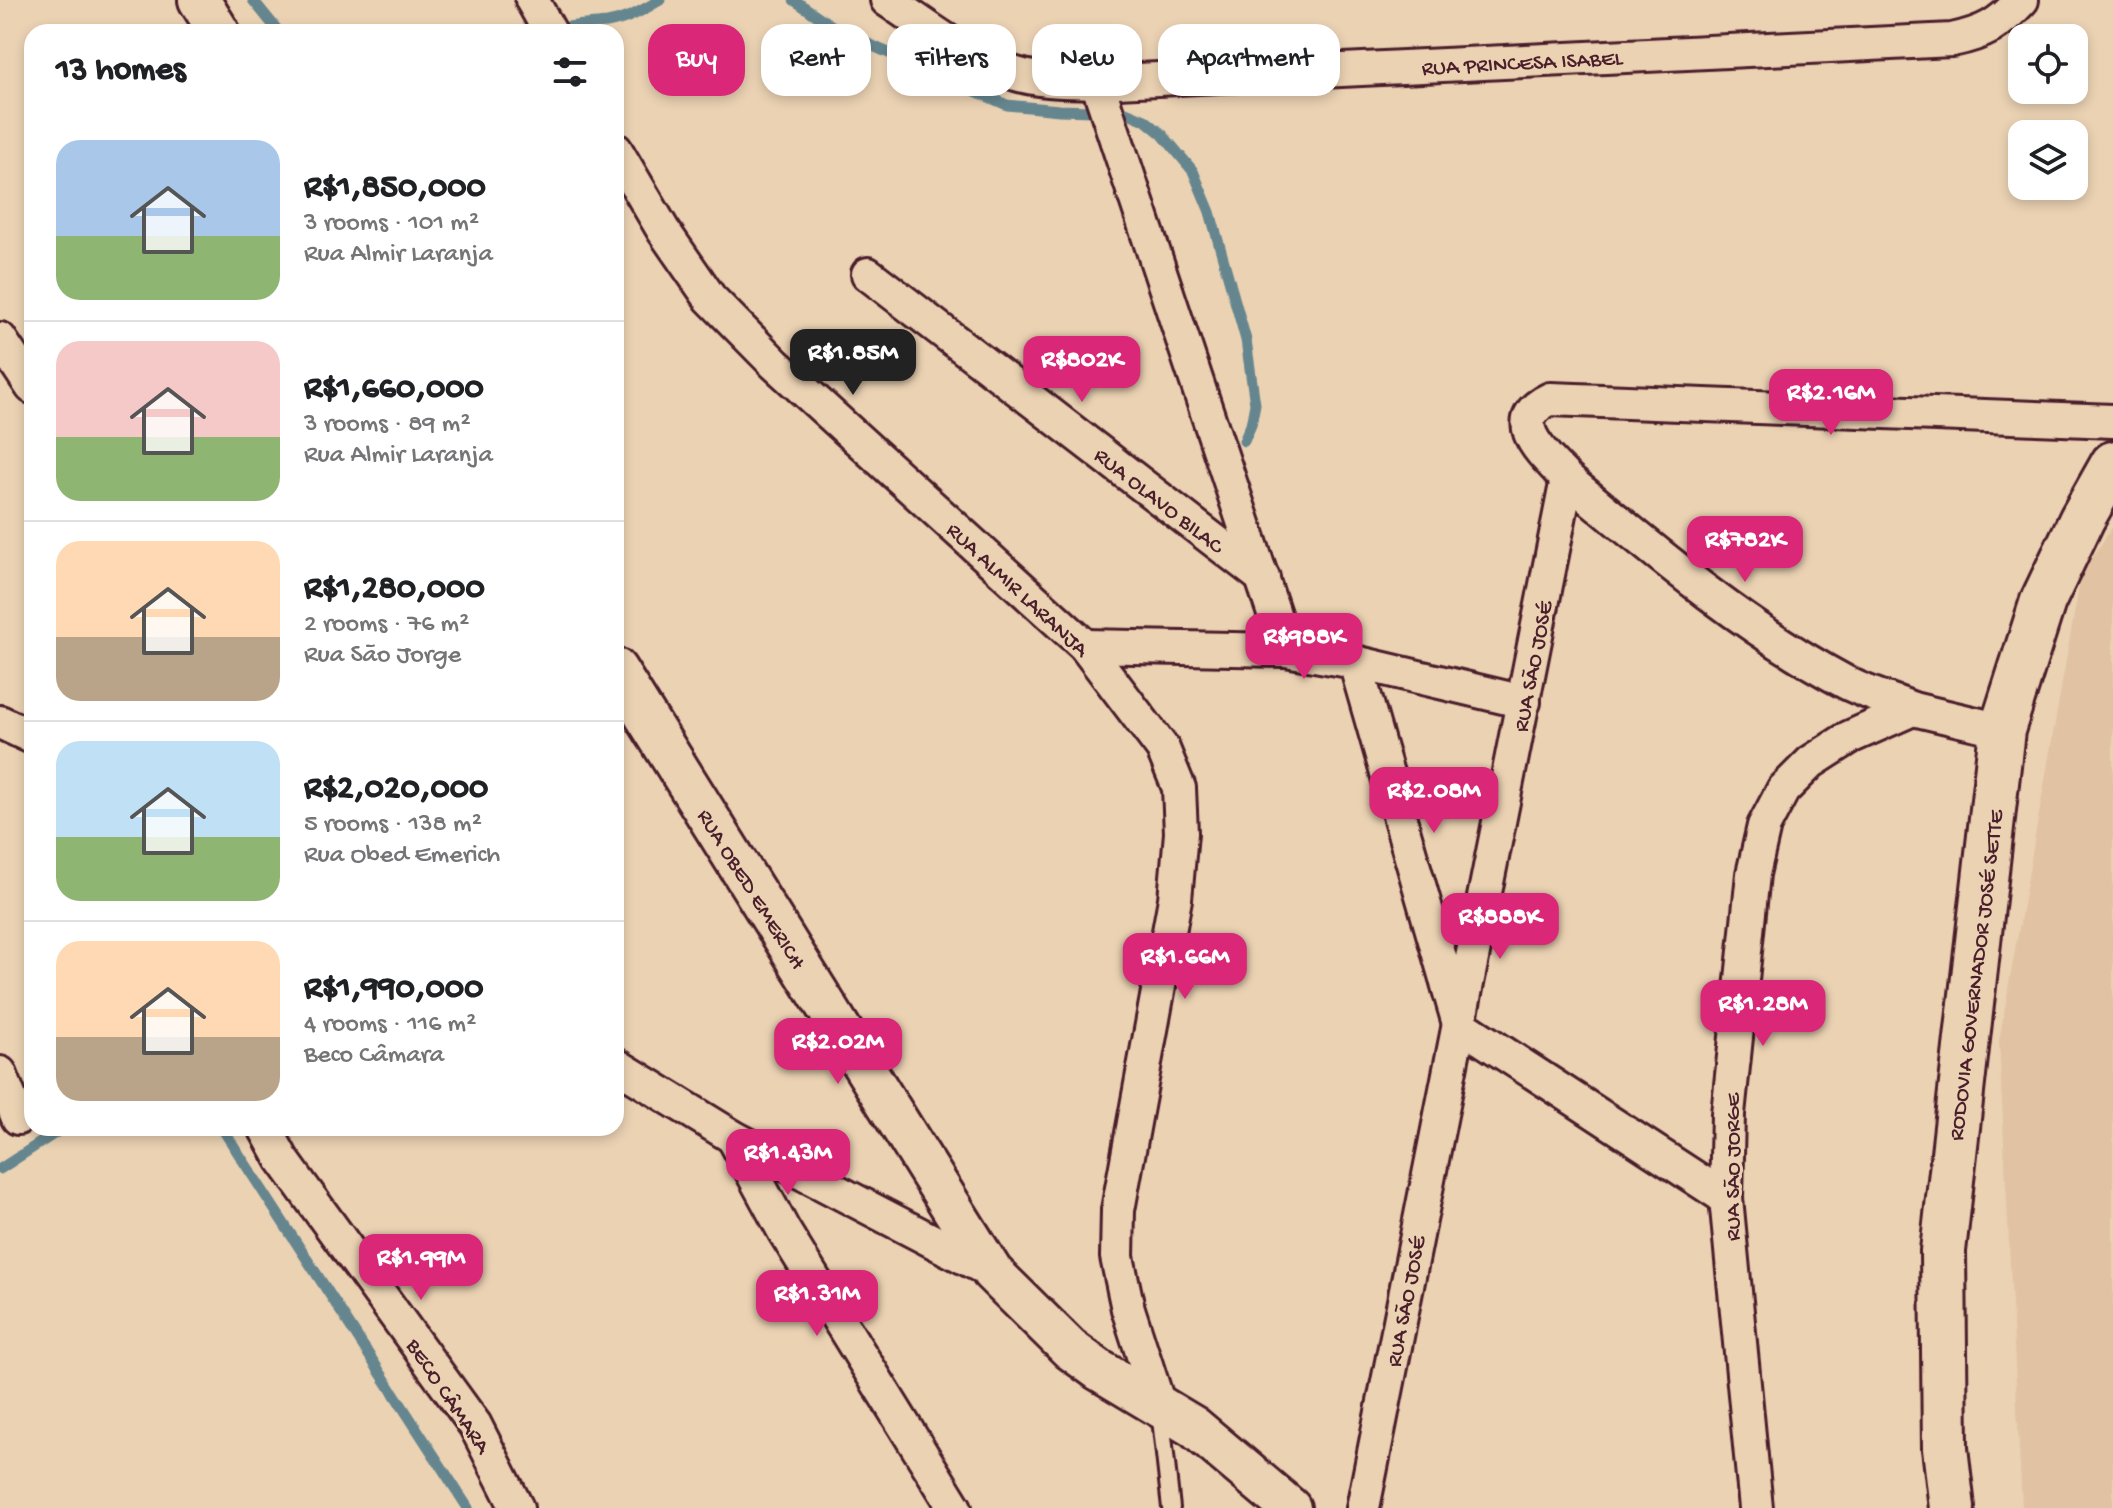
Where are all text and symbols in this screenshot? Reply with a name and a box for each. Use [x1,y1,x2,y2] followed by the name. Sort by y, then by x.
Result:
[648,24,745,96] chip: Buy
[761,24,871,96] chip: Rent
[887,24,1016,96] chip: Filters
[1032,24,1142,96] chip: New
[1158,24,1340,96] chip: Apartment
[2008,24,2088,200] map controls
[2008,24,2088,104] button: locate
[1421,47,1624,83] street label: RUA PRINCESA ISABEL
[548,50,592,94] icon: filters
[56,52,186,92] text: 13 homes
[2008,120,2088,200] button: layers
[304,169,486,209] text: R$1,850,000
[120,172,216,268] icon: home
[304,209,479,240] text: 3 rooms · 101 m²
[304,240,493,271] text: Rua Almir Laranja
[779,329,927,397] pin: R$1.85M
[1017,336,1147,404] pin: R$802K
[808,339,898,370] text: R$1.85M
[1041,346,1123,377] text: R$802K
[1757,369,1905,437] pin: R$2.16M
[304,370,484,410] text: R$1,660,000
[120,373,216,469] icon: home
[1787,379,1875,410] text: R$2.16M
[304,410,471,441] text: 3 rooms · 89 m²
[304,441,493,472] text: Rua Almir Laranja
[1088,444,1229,562] street label: RUA OLAVO BILAC
[1680,516,1810,584] pin: R$782K
[940,518,1094,664] street label: RUA ALMIR LARANJA
[1705,526,1785,557] text: R$782K
[304,570,485,610] text: R$1,280,000
[120,573,216,669] icon: home
[1509,598,1561,734] street label: RUA SÃO JOSÉ
[304,610,469,641] text: 2 rooms · 76 m²
[1239,613,1369,681] pin: R$988K
[1263,623,1345,654] text: R$988K
[304,641,461,672] text: Rua São Jorge
[1360,767,1508,835] pin: R$2.08M
[304,770,488,810] text: R$2,020,000
[120,773,216,869] icon: home
[1387,777,1481,808] text: R$2.08M
[690,805,810,975] street label: RUA OBED EMERICH
[1945,807,2011,1142] street label: RODOVIA GOVERNADOR JOSÉ SETTE
[304,810,482,841] text: 5 rooms · 138 m²
[304,841,500,872] text: Rua Obed Emerich
[1435,893,1565,961] pin: R$888K
[1459,903,1541,934] text: R$888K
[1111,933,1259,1001] pin: R$1.66M
[1141,943,1229,974] text: R$1.66M
[304,970,483,1010] text: R$1,990,000
[120,973,216,1069] icon: home
[1689,980,1837,1048] pin: R$1.28M
[1719,990,1808,1021] text: R$1.28M
[304,1010,476,1041] text: 4 rooms · 116 m²
[764,1018,912,1086] pin: R$2.02M
[792,1028,884,1059] text: R$2.02M
[304,1041,444,1072] text: Beco Câmara
[1722,1092,1748,1241] street label: RUA SÃO JORGE
[714,1129,862,1197] pin: R$1.43M
[744,1139,832,1170] text: R$1.43M
[1382,1233,1434,1369] street label: RUA SÃO JOSÉ
[347,1234,495,1302] pin: R$1.99M
[377,1244,465,1275] text: R$1.99M
[743,1270,891,1338] pin: R$1.31M
[774,1280,860,1311] text: R$1.31M
[398,1334,495,1460] street label: BECO CÂMARA

